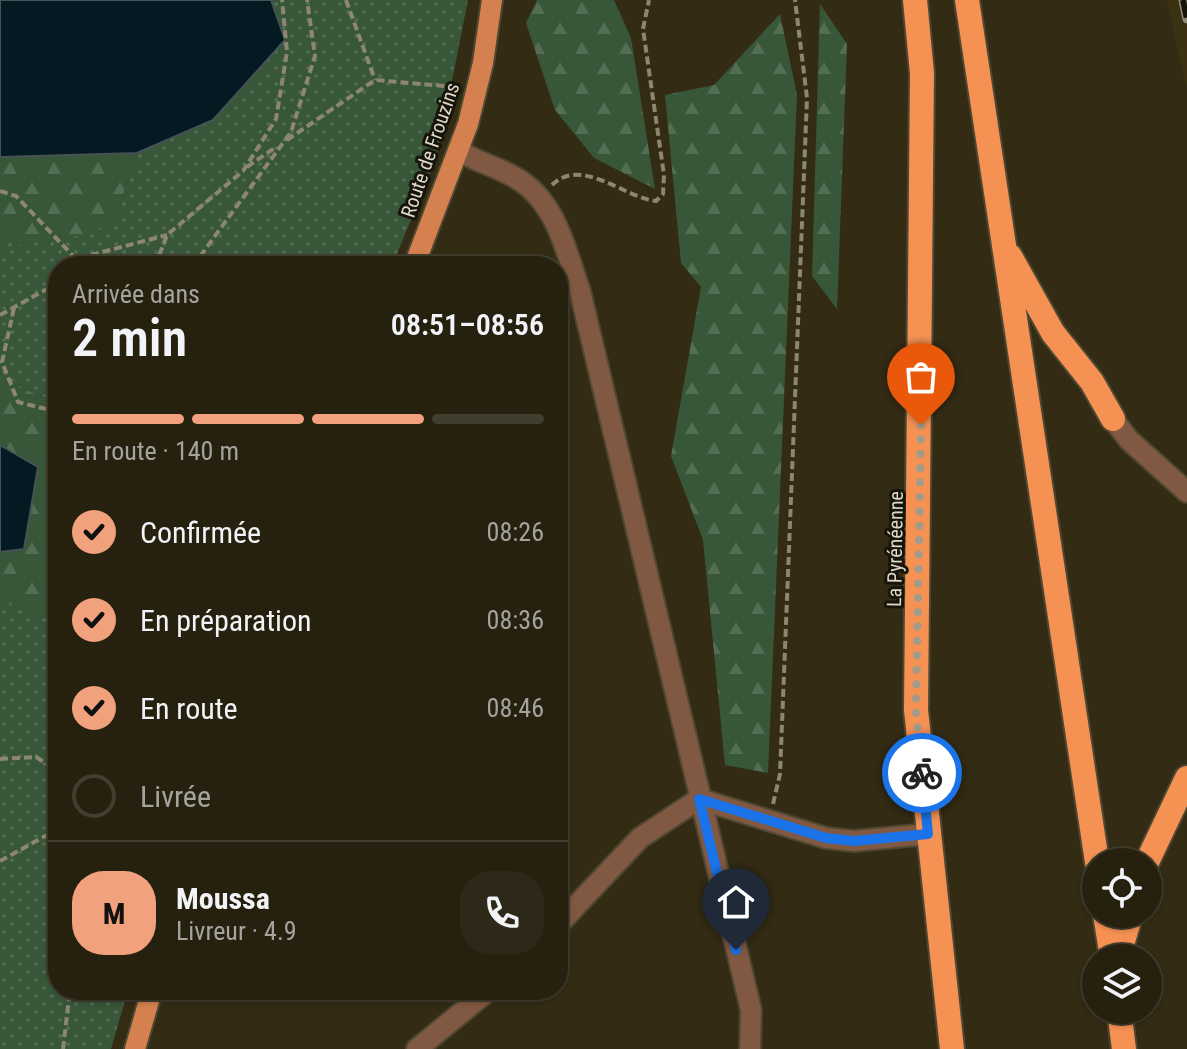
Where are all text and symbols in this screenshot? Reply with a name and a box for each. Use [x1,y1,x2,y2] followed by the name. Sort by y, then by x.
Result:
[396,79,464,221] street label: Route de Frouzins
[72,279,200,309] text: Arrivée dans
[391,307,544,342] text: 08:51–08:56
[72,308,187,369] text: 2 min
[887,343,955,425] pin
[899,355,943,399] icon: bag
[72,436,239,466] text: En route · 140 m
[882,491,908,607] street label: La Pyrénéenne
[72,510,116,554] icon: check
[140,515,261,550] text: Confirmée
[487,517,544,547] text: 08:26
[72,598,116,642] icon: check
[140,603,312,638] text: En préparation
[487,605,544,635] text: 08:36
[72,686,116,730] icon: check
[140,691,238,726] text: En route
[487,693,544,723] text: 08:46
[882,733,962,813] courier
[900,751,944,795] icon: bike
[140,779,211,814] text: Livrée
[1082,848,1162,1024] map controls
[1082,848,1162,928] button: locate
[702,868,770,950] pin
[460,871,544,955] button: phone
[714,880,758,924] icon: home
[176,881,270,916] text: Moussa
[103,896,125,931] text: M
[176,916,297,946] text: Livreur · 4.9
[1082,944,1162,1024] button: layers

